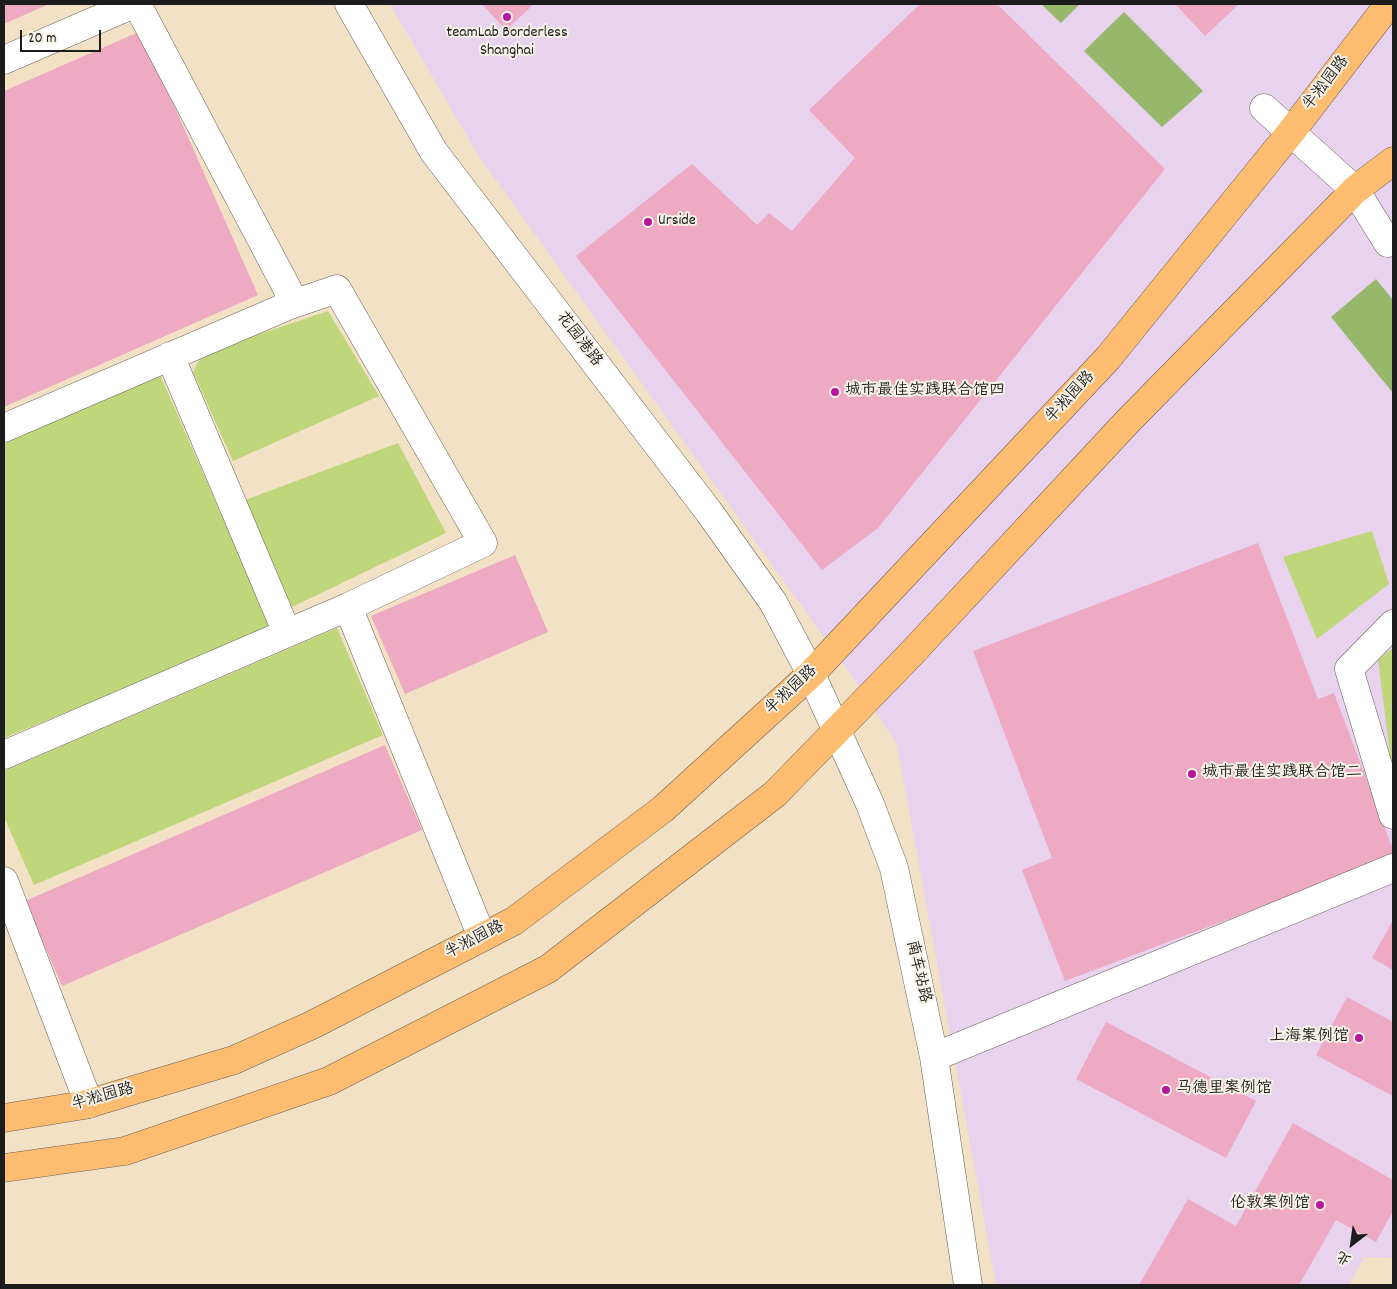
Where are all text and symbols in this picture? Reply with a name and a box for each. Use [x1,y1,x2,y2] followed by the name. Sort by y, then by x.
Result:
[501,11,513,23] marker: teamLab Borderless Shanghai
[22,20,104,52] scale bar
[446,24,568,62] place label: teamLab Borderless Shanghai
[28,28,56,50] text: 20 m
[1300,53,1354,115] street label: 半淞园路
[658,212,696,232] place label: Urside
[642,216,654,228] marker: Urside
[551,309,605,371] street label: 花园港路
[1042,368,1100,428] street label: 半淞园路
[845,382,1005,402] place label: 城市最佳实践联合馆四
[829,386,841,398] marker: 城市最佳实践联合馆四
[762,662,822,720] street label: 半淞园路
[1202,764,1362,784] place label: 城市最佳实践联合馆二
[1186,768,1198,780] marker: 城市最佳实践联合馆二
[442,918,508,964] street label: 半淞园路
[900,939,934,1005] street label: 南车站路
[1269,1028,1349,1048] place label: 上海案例馆
[1353,1032,1365,1044] marker: 上海案例馆
[70,1080,136,1116] street label: 半淞园路
[1176,1080,1272,1100] place label: 马德里案例馆
[1160,1084,1172,1096] marker: 马德里案例馆
[1230,1195,1310,1215] place label: 伦敦案例馆
[1314,1199,1326,1211] marker: 伦敦案例馆
[1327,1219,1377,1269] north arrow
[1333,1245,1356,1269] text: 北

